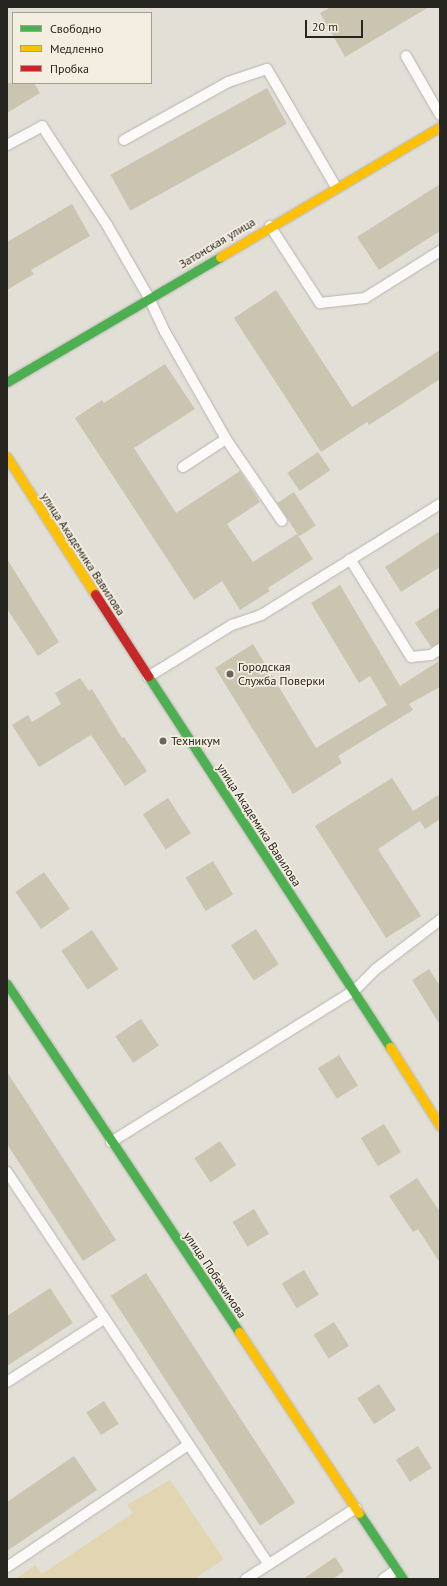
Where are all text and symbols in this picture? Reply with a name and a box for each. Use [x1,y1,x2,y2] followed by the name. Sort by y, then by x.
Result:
[12,12,152,84] legend
[307,12,365,38] scale bar
[312,19,338,34] text: 20 m
[50,21,101,36] text: Свободно
[50,41,104,56] text: Медленно
[50,61,89,76] text: Пробка
[176,215,258,271] street label: Затонская улица
[38,490,128,618] street label: улица Академика Вавилова
[238,660,325,688] place label: Городская Служба Поверки
[225,669,235,679] marker: Городская Служба Поверки
[171,734,220,748] place label: Техникум
[158,736,168,746] marker: Техникум
[214,761,304,889] street label: улица Академика Вавилова
[181,1229,249,1321] street label: улица Побежимова

